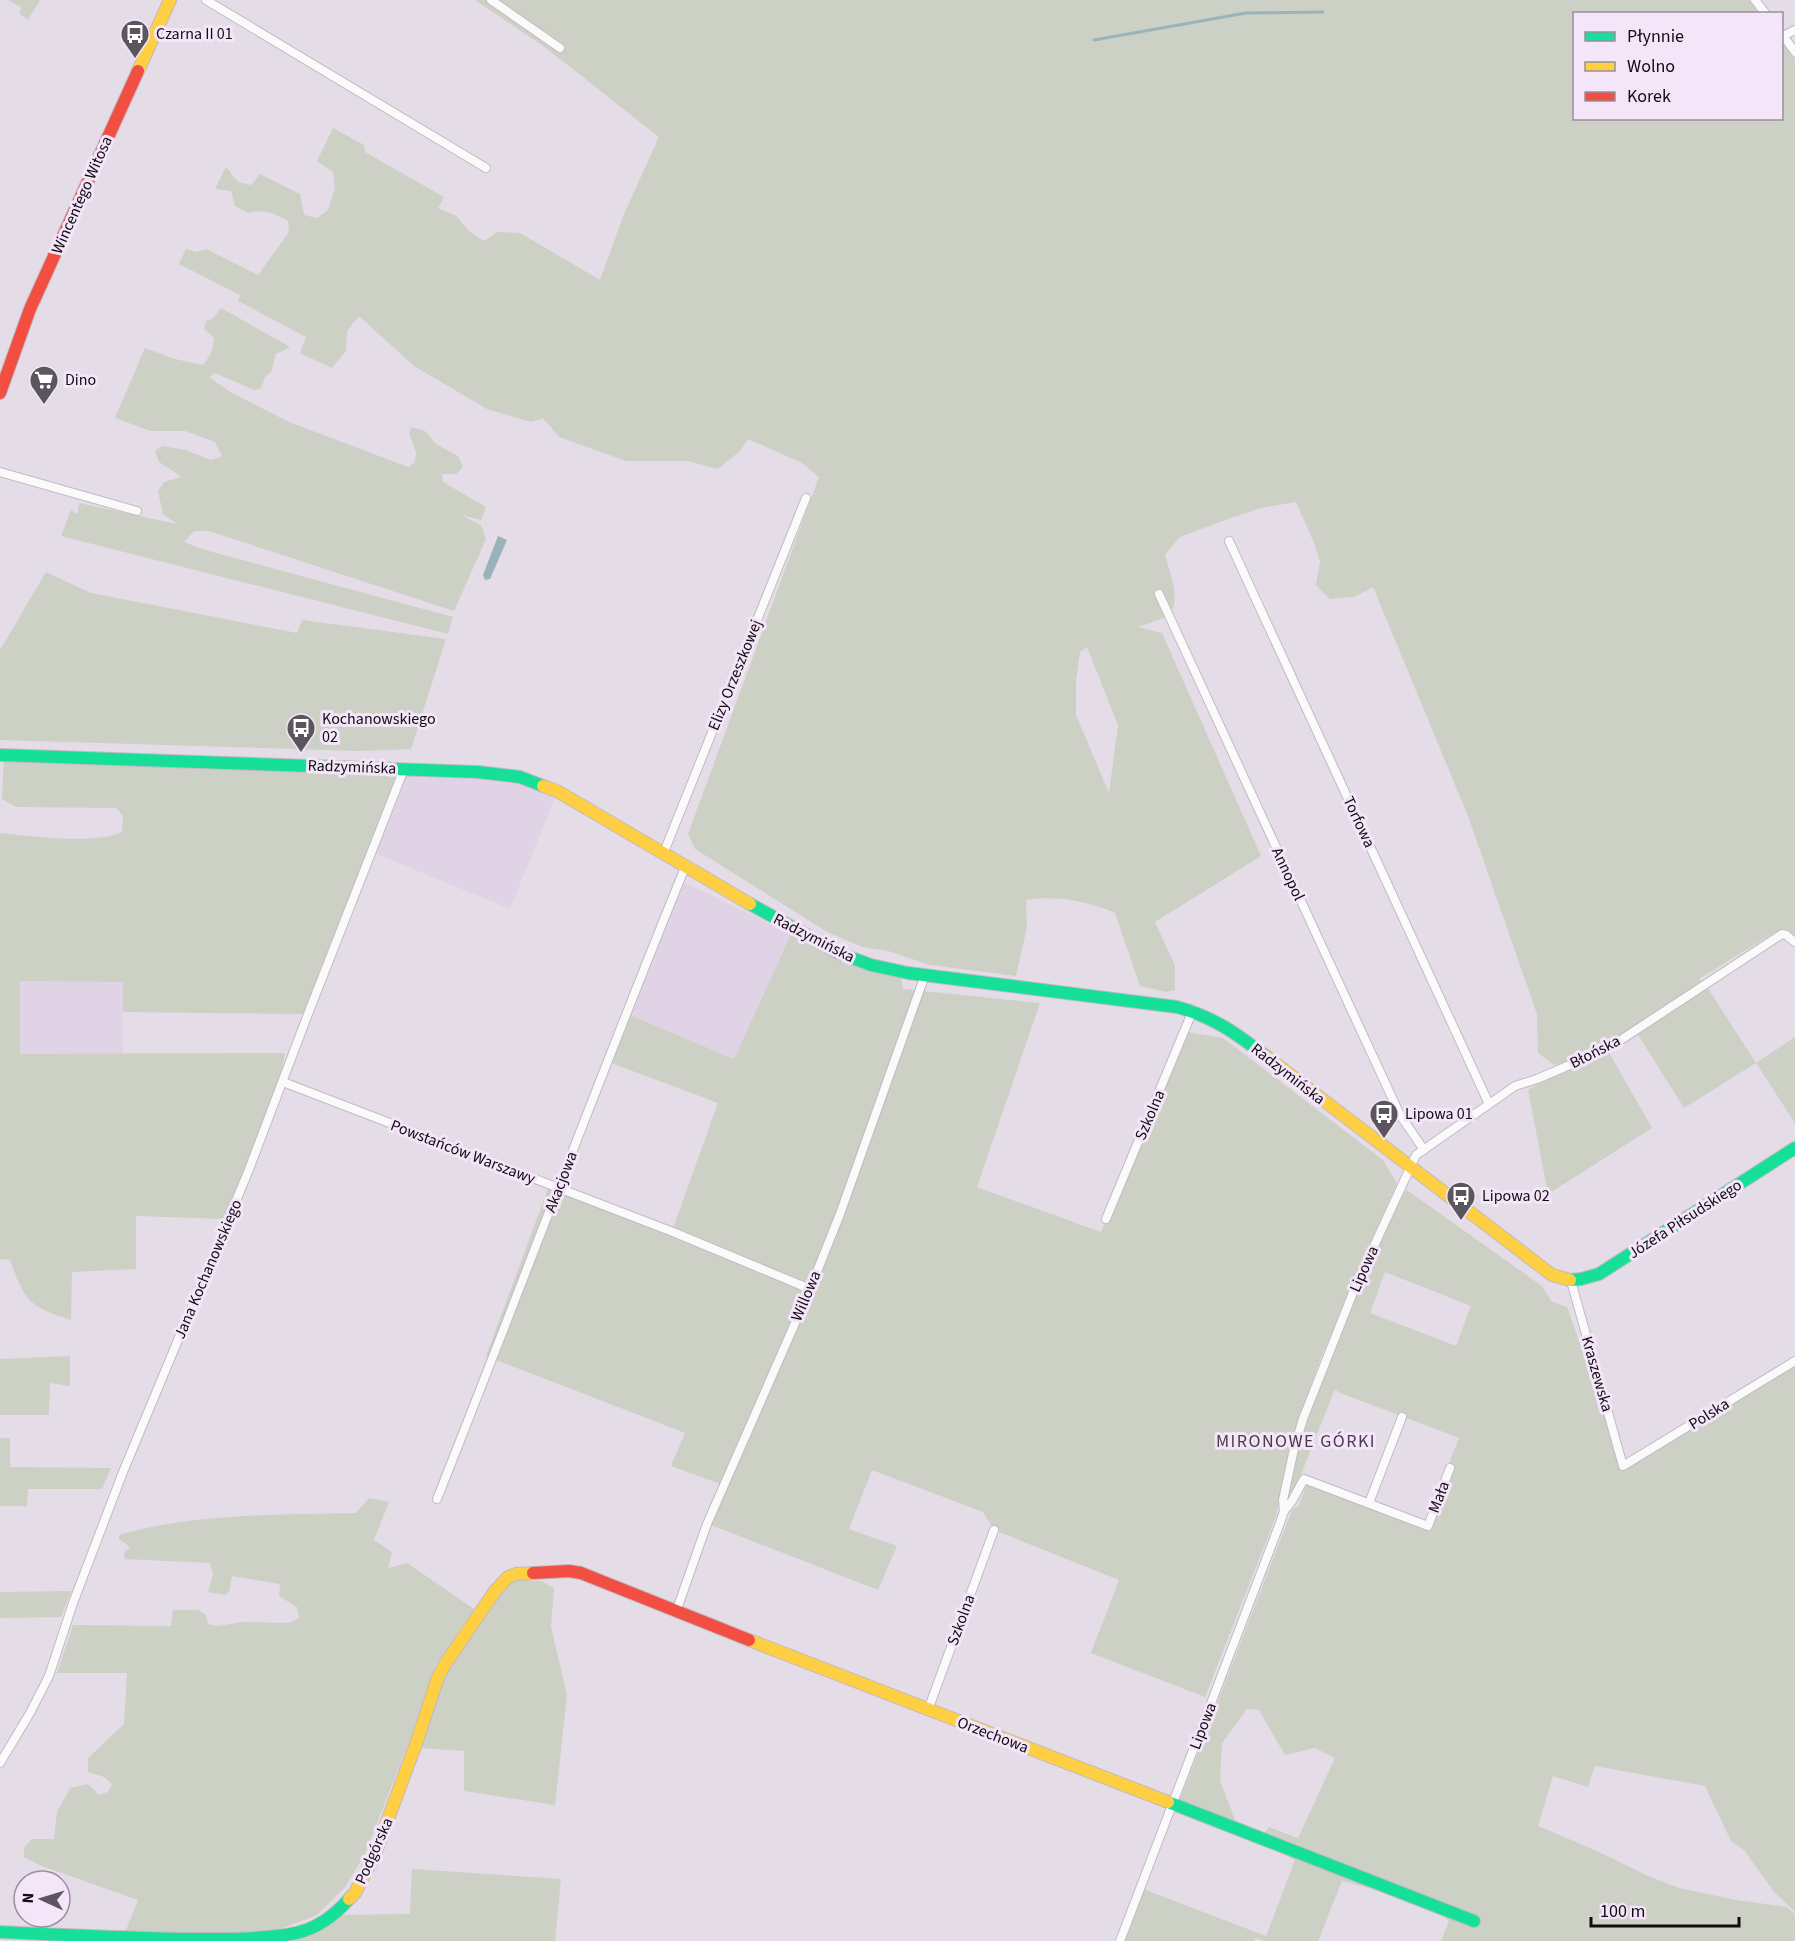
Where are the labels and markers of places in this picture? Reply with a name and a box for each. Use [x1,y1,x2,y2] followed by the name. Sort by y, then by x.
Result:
[119,18,151,60] bus stop icon: Czarna II 01
[156,23,233,45] place label: Czarna II 01
[28,364,60,406] supermarket icon: Dino
[65,369,96,391] place label: Dino
[322,708,436,748] place label: Kochanowskiego 02
[285,712,317,754] bus stop icon: Kochanowskiego 02
[1368,1098,1400,1140] bus stop icon: Lipowa 01
[1405,1103,1473,1125] place label: Lipowa 01
[1445,1180,1477,1222] bus stop icon: Lipowa 02
[1482,1185,1550,1207] place label: Lipowa 02

